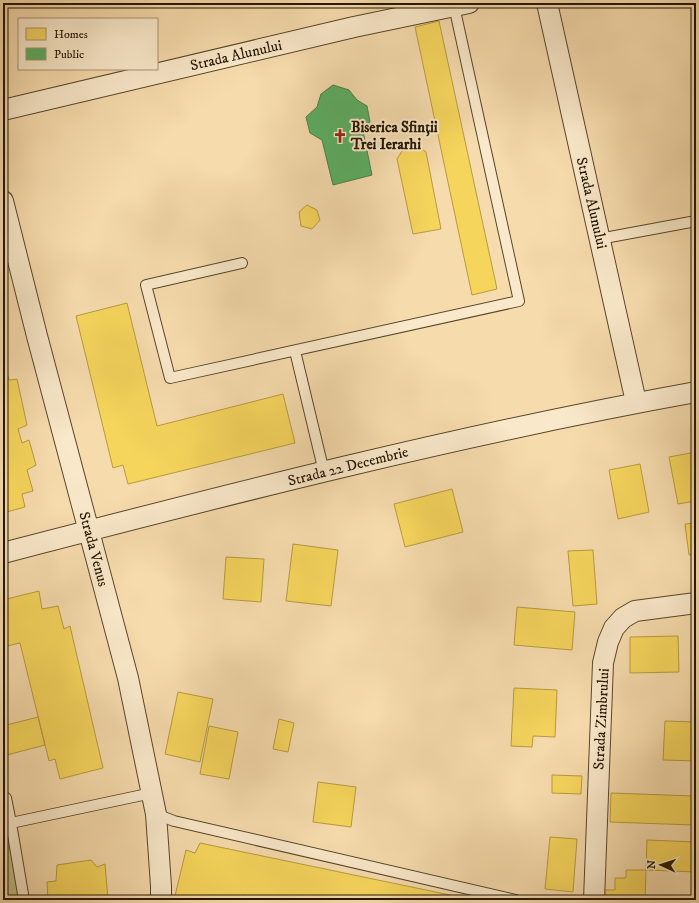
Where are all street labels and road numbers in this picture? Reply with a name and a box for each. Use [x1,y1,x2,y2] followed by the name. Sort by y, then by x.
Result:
[188,36,284,75] street label: Strada Alunului
[572,155,611,251] street label: Strada Alunului
[286,442,410,491] street label: Strada 22 Decembrie
[74,510,113,589] street label: Strada Venus
[589,668,614,770] street label: Strada Zimbrului

